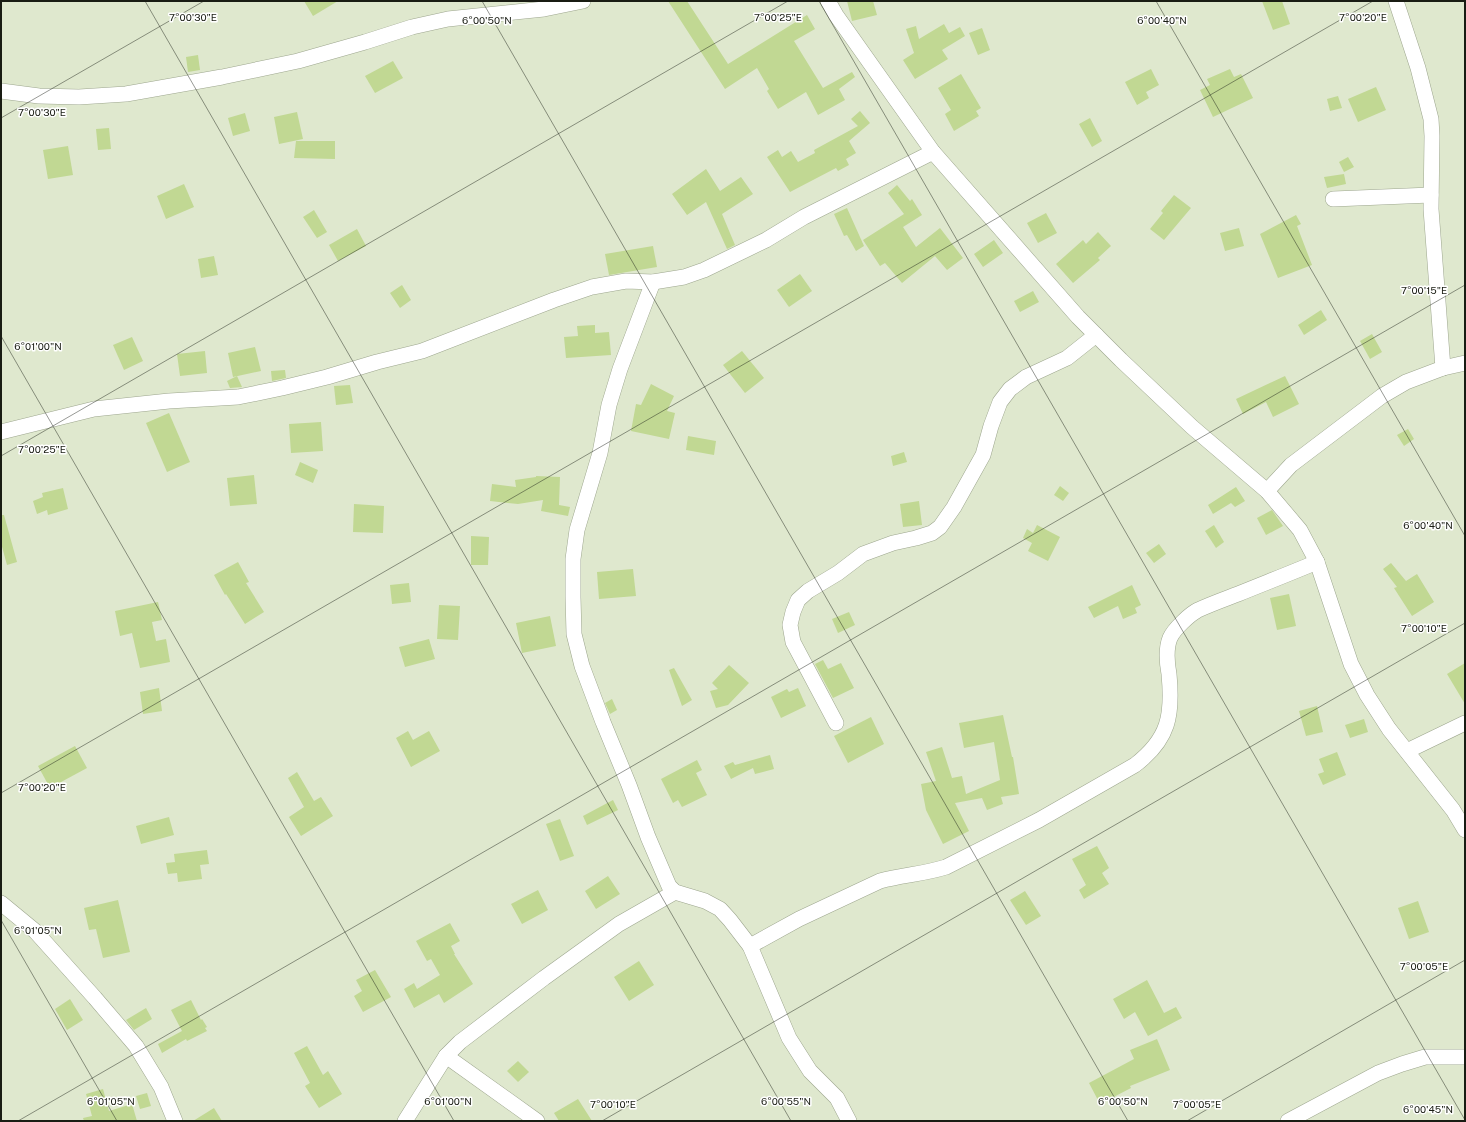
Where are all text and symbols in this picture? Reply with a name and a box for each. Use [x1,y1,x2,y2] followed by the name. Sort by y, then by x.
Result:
[169,11,217,23] text: 7°00'30"E
[754,11,802,23] text: 7°00'25"E
[1339,11,1387,23] text: 7°00'20"E
[462,14,512,26] text: 6°00'50"N
[1137,14,1187,26] text: 6°00'40"N
[18,106,66,118] text: 7°00'30"E
[1401,284,1447,296] text: 7°00'15"E
[14,340,62,352] text: 6°01'00"N
[18,443,66,455] text: 7°00'25"E
[1403,519,1453,531] text: 6°00'40"N
[1401,622,1447,634] text: 7°00'10"E
[18,781,66,793] text: 7°00'20"E
[14,924,62,936] text: 6°01'05"N
[1400,960,1448,972] text: 7°00'05"E
[87,1095,135,1107] text: 6°01'05"N
[424,1095,472,1107] text: 6°01'00"N
[761,1095,811,1107] text: 6°00'55"N
[1098,1095,1148,1107] text: 6°00'50"N
[590,1098,636,1110] text: 7°00'10"E
[1173,1098,1221,1110] text: 7°00'05"E
[1403,1103,1453,1115] text: 6°00'45"N

